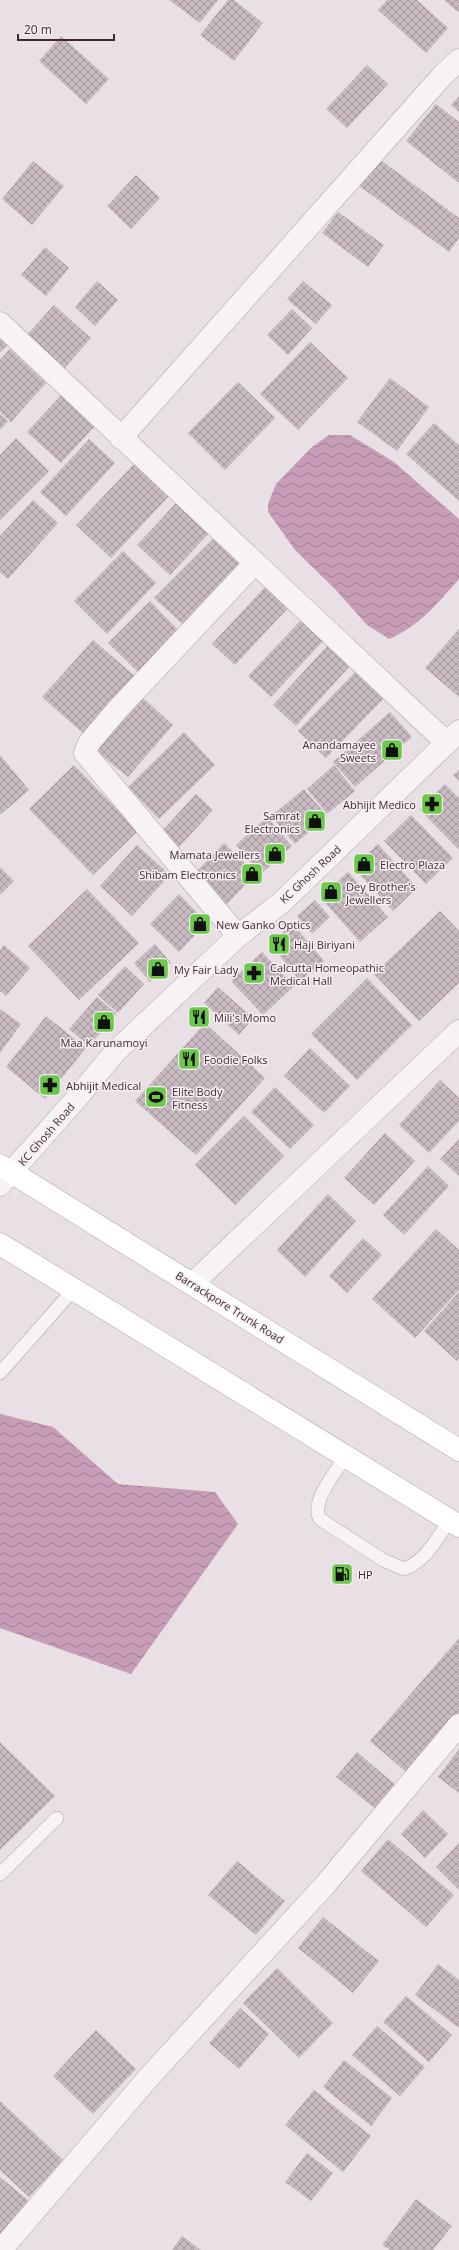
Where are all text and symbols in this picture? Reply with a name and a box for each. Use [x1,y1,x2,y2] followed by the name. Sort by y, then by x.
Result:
[18,16,114,42] scale bar
[24,21,52,38] text: 20 m
[302,737,376,765] place label: Anandamayee Sweets
[379,737,405,763] shop icon: Anandamayee Sweets
[419,791,445,817] pharmacy icon: Abhijit Medico
[343,797,416,812] place label: Abhijit Medico
[245,808,300,836] place label: Samrat Electronics
[302,808,328,834] shop icon: Samrat Electronics
[262,841,288,867] shop icon: Mamata Jewellers
[276,842,344,906] street label: KC Ghosh Road
[170,847,260,862] place label: Mamata Jewellers
[351,851,377,877] shop icon: Electro Plaza
[380,857,445,872] place label: Electro Plaza
[239,861,265,887] shop icon: Shibam Electronics
[139,867,236,882] place label: Shibam Electronics
[318,879,344,905] shop icon: Dey Brother's Jewellers
[345,879,416,907] place label: Dey Brother's Jewellers
[187,911,213,937] shop icon: New Ganko Optics
[216,917,310,932] place label: New Ganko Optics
[266,931,292,957] restaurant icon: Haji Biriyani
[294,937,355,952] place label: Haji Biriyani
[145,956,171,982] shop icon: My Fair Lady
[241,960,267,986] pharmacy icon: Calcutta Homeopathic Medical Hall
[270,960,384,988] place label: Calcutta Homeopathic Medical Hall
[174,962,239,977] place label: My Fair Lady
[186,1004,212,1030] restaurant icon: Mili's Momo
[91,1009,117,1035] shop icon: Maa Karunamoyi
[214,1010,276,1025] place label: Mili's Momo
[60,1035,148,1050] place label: Maa Karunamoyi
[176,1046,202,1072] restaurant icon: Foodie Folks
[204,1052,268,1067] place label: Foodie Folks
[37,1072,63,1098] pharmacy icon: Abhijit Medical
[66,1078,141,1093] place label: Abhijit Medical
[143,1084,169,1110] sports icon: Elite Body Fitness
[172,1084,223,1112] place label: Elite Body Fitness
[14,1099,78,1169] street label: KC Ghosh Road
[173,1267,287,1347] street label: Barrackpore Trunk Road
[329,1561,355,1587] fuel station icon: HP
[358,1567,373,1582] place label: HP

